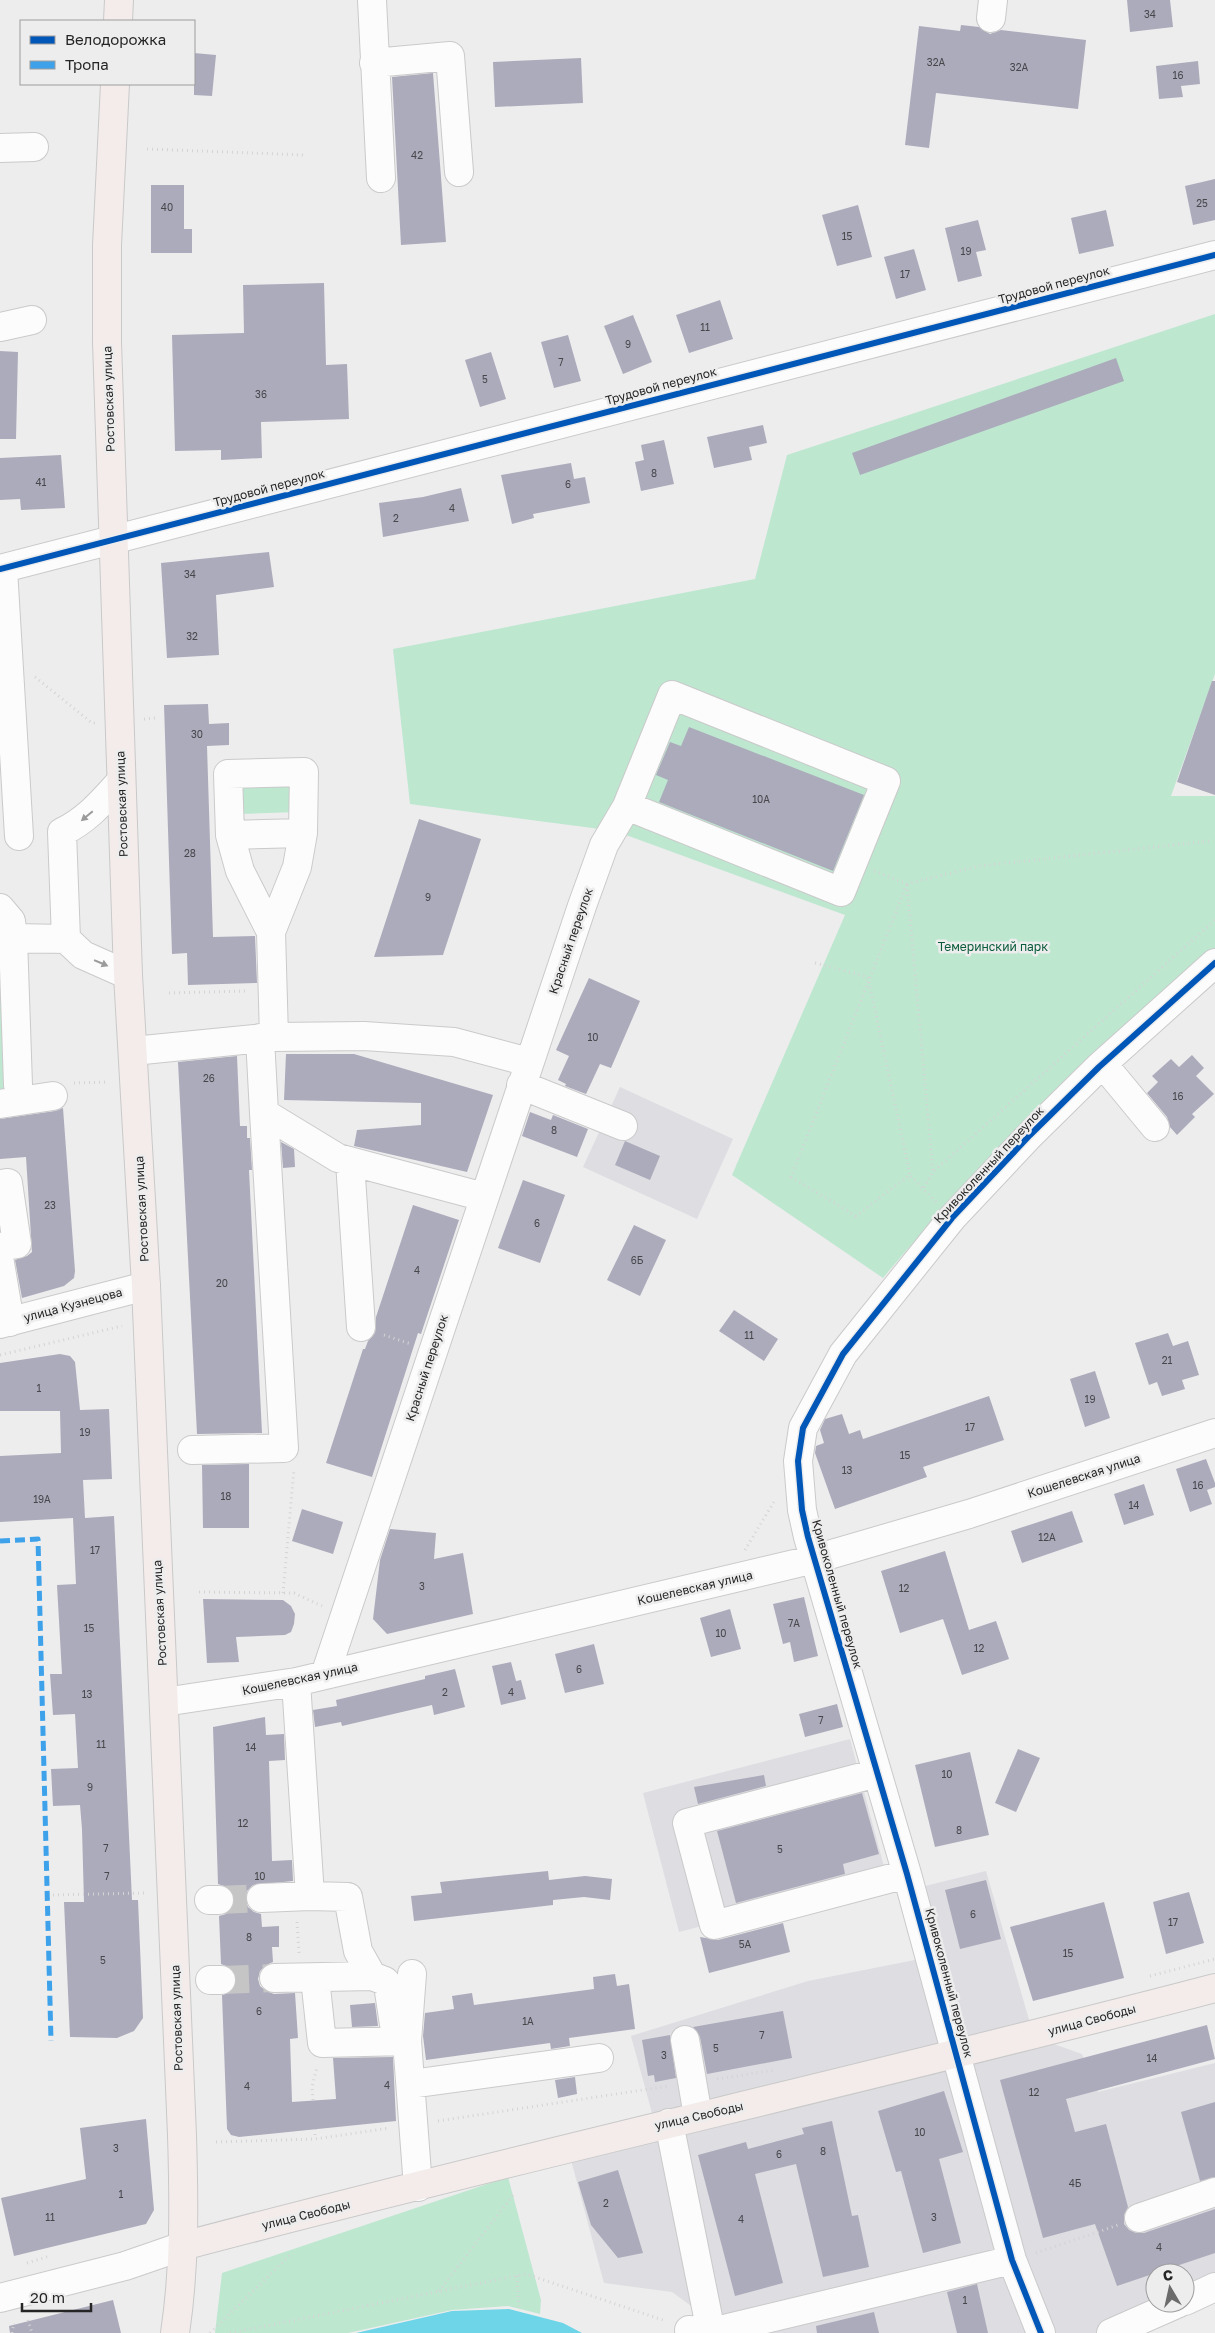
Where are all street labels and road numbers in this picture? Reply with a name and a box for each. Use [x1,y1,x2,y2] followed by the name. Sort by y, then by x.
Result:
[997,262,1111,307] street label: Трудовой переулок
[99,346,118,452] street label: Ростовская улица
[604,363,718,408] street label: Трудовой переулок
[212,465,326,510] street label: Трудовой переулок
[112,751,131,857] street label: Ростовская улица
[545,886,596,996] street label: Красный переулок
[931,1103,1047,1226] street label: Кривоколенный переулок
[131,1156,152,1263] street label: Ростовская улица
[22,1284,124,1325] street label: улица Кузнецова
[402,1312,451,1423] street label: Красный переулок
[1026,1450,1142,1501] street label: Кошелевская улица
[809,1518,866,1670] street label: Кривоколенный переулок
[149,1560,170,1667] street label: Ростовская улица
[636,1567,754,1608] street label: Кошелевская улица
[241,1659,359,1698] street label: Кошелевская улица
[922,1906,977,2059] street label: Кривоколенный переулок
[167,1965,186,2071] street label: Ростовская улица
[1046,2001,1138,2038] street label: улица Свободы
[653,2098,745,2133] street label: улица Свободы
[260,2196,352,2233] street label: улица Свободы

